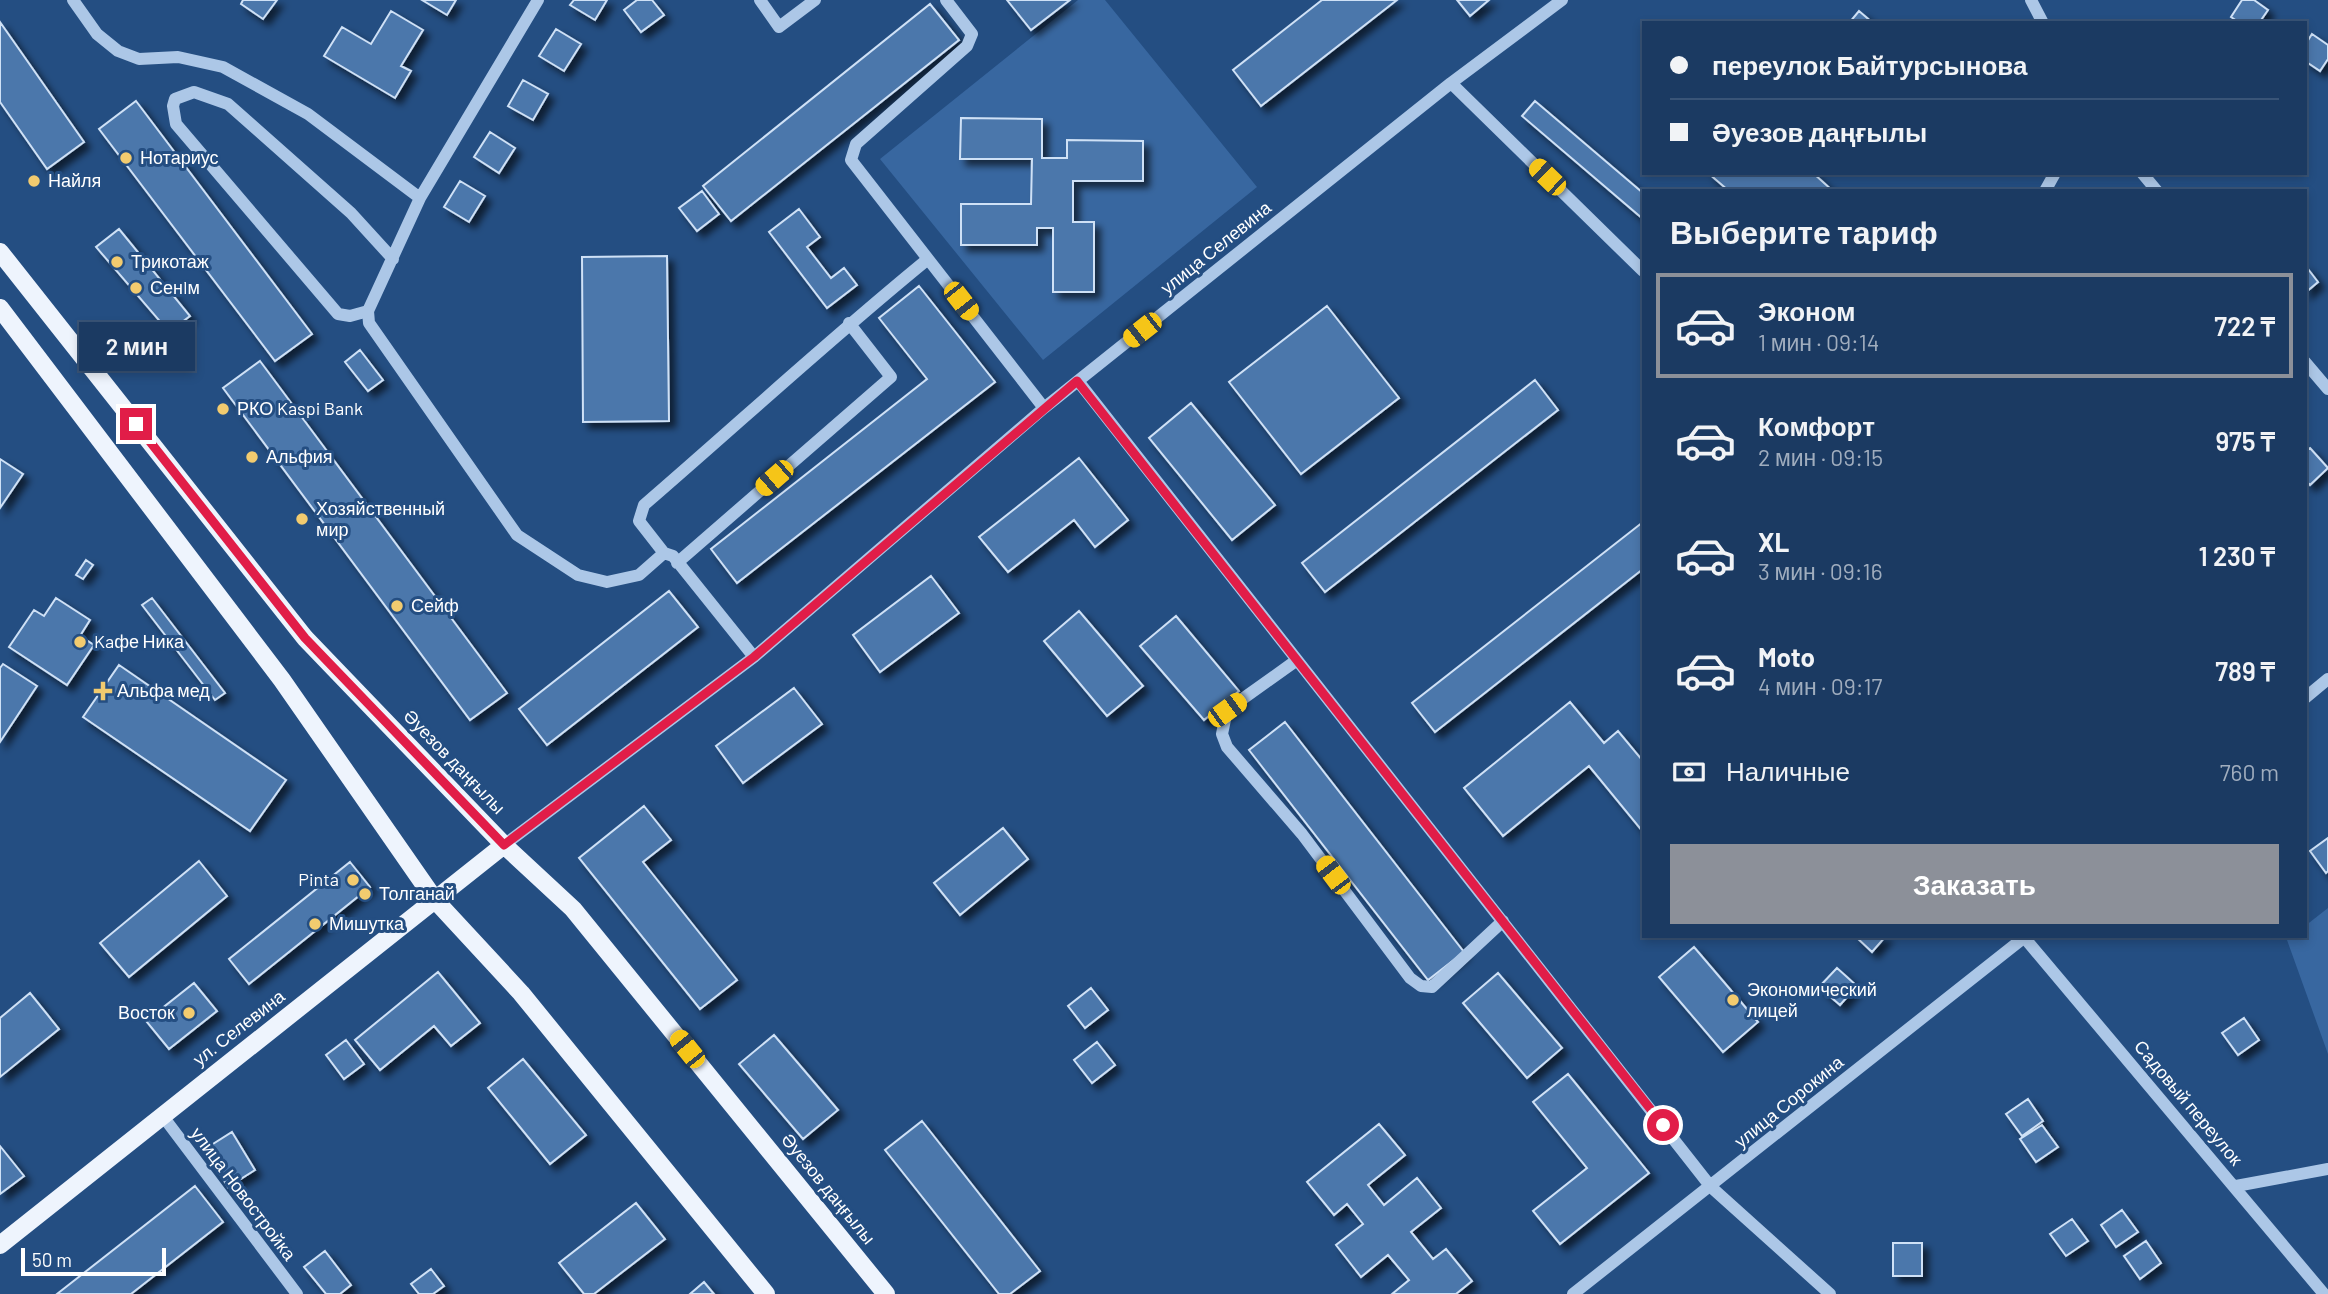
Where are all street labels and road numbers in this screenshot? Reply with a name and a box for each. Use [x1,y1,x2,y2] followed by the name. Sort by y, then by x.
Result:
[1156,195,1276,298] street label: улица Селевина
[399,705,510,818] street label: Әуезов даңғылы
[188,984,289,1070] street label: ул. Селевина
[2130,1035,2248,1170] street label: Садовый переулок
[1729,1050,1848,1152] street label: улица Сорокина
[187,1122,302,1265] street label: улица Новостройка
[777,1128,880,1248] street label: Әуезов даңғылы

